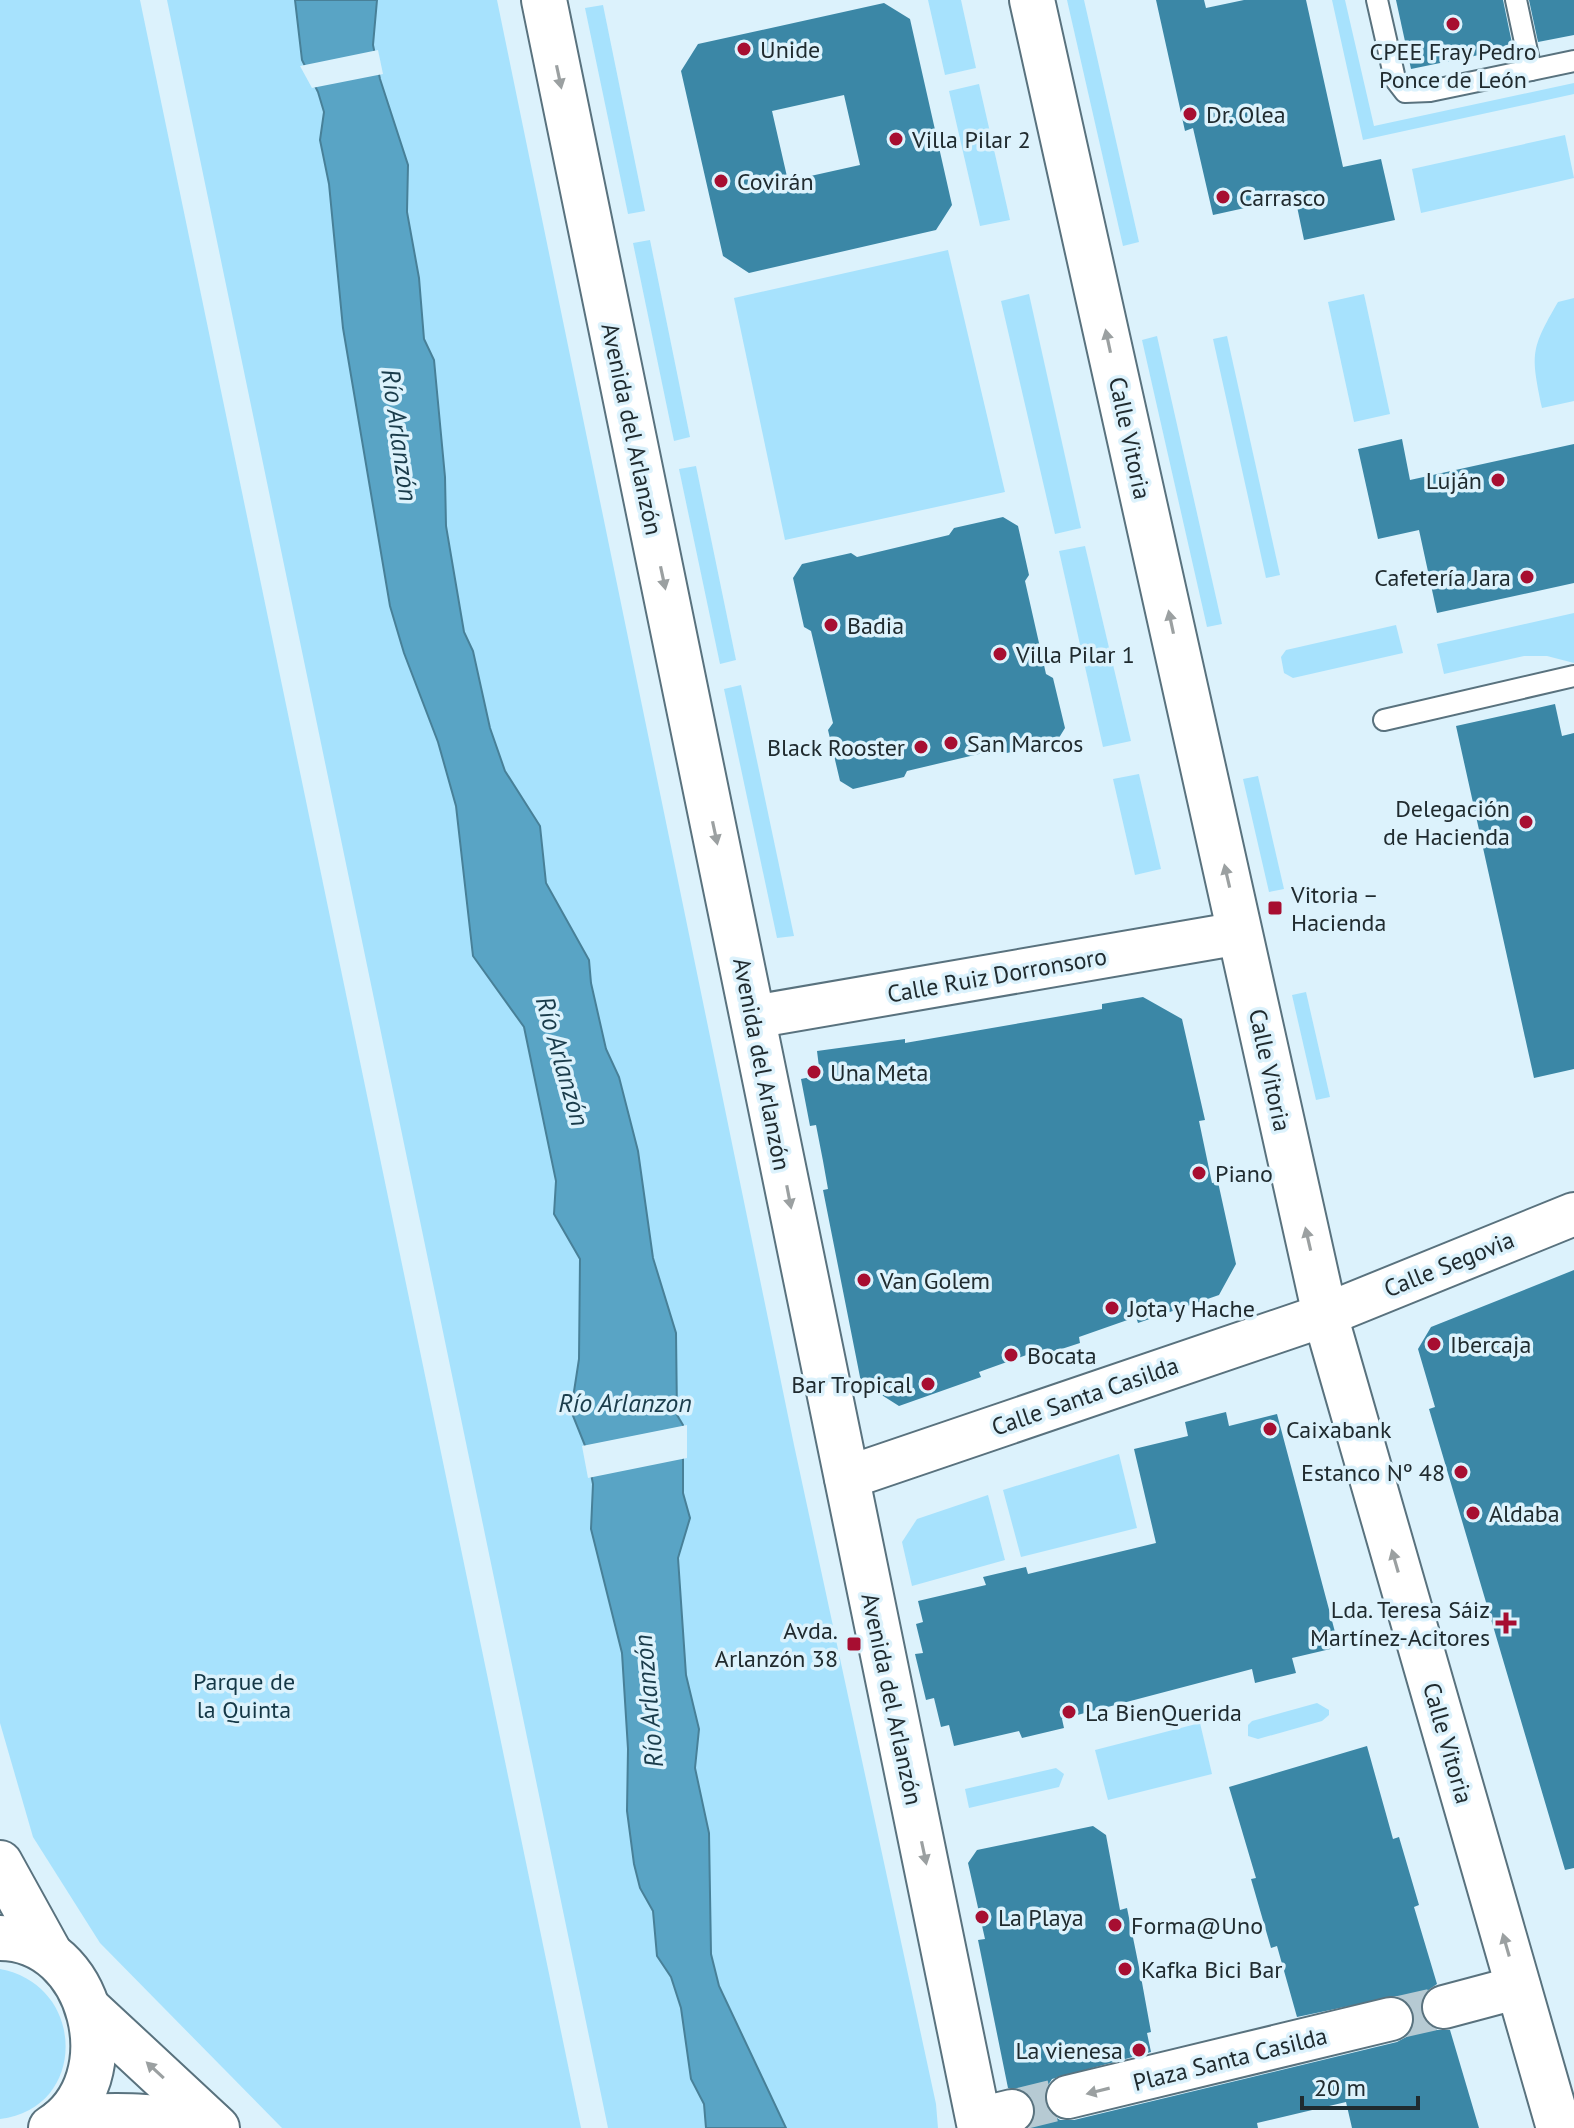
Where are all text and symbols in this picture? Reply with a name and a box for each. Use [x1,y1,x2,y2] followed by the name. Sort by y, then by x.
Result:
[1444,15,1462,33] marker: CPEE Fray Pedro Ponce de León
[760,34,820,65] place label: Unide
[1369,36,1537,95] place label: CPEE Fray Pedro Ponce de León
[735,40,753,58] marker: Unide
[553,64,566,89] one-way arrow
[1206,99,1286,130] place label: Dr. Olea
[1181,105,1199,123] marker: Dr. Olea
[911,124,1031,155] place label: Villa Pilar 2
[887,130,905,148] marker: Villa Pilar 2
[737,166,814,197] place label: Covirán
[712,172,730,190] marker: Covirán
[1239,182,1326,213] place label: Carrasco
[1214,188,1232,206] marker: Carrasco
[594,320,670,538] street label: Avenida del Arlanzón
[1101,328,1114,353] one-way arrow
[374,367,426,503] water label: Río Arlanzón
[1102,374,1158,502] street label: Calle Vitoria
[1426,465,1482,496] place label: Luján
[1489,471,1507,489] marker: Luján
[1374,562,1511,593] place label: Cafetería Jara
[657,566,670,591] one-way arrow
[1518,568,1536,586] marker: Cafetería Jara
[1164,609,1176,634] one-way arrow
[847,610,904,641] place label: Badia
[822,616,840,634] marker: Badia
[1015,639,1135,670] place label: Villa Pilar 1
[991,645,1009,663] marker: Villa Pilar 1
[967,728,1083,759] place label: San Marcos
[767,732,905,763] place label: Black Rooster
[942,734,960,752] marker: San Marcos
[912,738,930,756] marker: Black Rooster
[1383,793,1510,852] place label: Delegación de Hacienda
[1517,813,1535,831] marker: Delegación de Hacienda
[709,820,722,845] one-way arrow
[1220,863,1233,888] one-way arrow
[1290,879,1386,938] place label: Vitoria – Hacienda
[1266,899,1284,917] marker: Vitoria – Hacienda
[885,940,1109,1010] street label: Calle Ruiz Dorronsoro
[726,955,798,1173] street label: Avenida del Arlanzón
[529,992,597,1130] water label: Río Arlanzón
[1242,1006,1298,1134] street label: Calle Vitoria
[830,1057,928,1088] place label: Una Meta
[805,1063,823,1081] marker: Una Meta
[1215,1158,1273,1189] place label: Piano
[1190,1164,1208,1182] marker: Piano
[783,1185,796,1210] one-way arrow
[1379,1224,1519,1304] street label: Calle Segovia
[1301,1226,1314,1251] one-way arrow
[879,1265,990,1296] place label: Van Golem
[855,1271,873,1289] marker: Van Golem
[1127,1293,1255,1324] place label: Jota y Hache
[1103,1299,1121,1317] marker: Jota y Hache
[1450,1329,1531,1360] place label: Ibercaja
[1425,1335,1443,1353] marker: Ibercaja
[1027,1340,1097,1371] place label: Bocata
[1002,1346,1020,1364] marker: Bocata
[987,1350,1183,1442] street label: Calle Santa Casilda
[791,1369,912,1400] place label: Bar Tropical
[919,1375,937,1393] marker: Bar Tropical
[558,1386,692,1419] water label: Río Arlanzon
[1286,1414,1392,1445] place label: Caixabank
[1261,1420,1279,1438] marker: Caixabank
[1301,1457,1445,1488] place label: Estanco Nº 48
[1452,1463,1470,1481] marker: Estanco Nº 48
[1489,1498,1560,1529] place label: Aldaba
[1464,1504,1482,1522] marker: Aldaba
[1388,1549,1401,1573] one-way arrow
[854,1590,930,1808] street label: Avenida del Arlanzón
[1310,1594,1490,1653] place label: Lda. Teresa Sáiz Martínez-Acitores
[1497,1614,1515,1632] marker: Lda. Teresa Sáiz Martínez-Acitores
[715,1615,838,1674] place label: Avda. Arlanzón 38
[626,1633,670,1769] water label: Río Arlanzón
[845,1635,863,1653] marker: Avda. Arlanzón 38
[193,1666,295,1725] park label: Parque de la Quinta
[1416,1679,1480,1807] street label: Calle Vitoria
[1085,1697,1242,1728] place label: La BienQuerida
[1060,1703,1078,1721] marker: La BienQuerida
[918,1840,931,1865] one-way arrow
[998,1902,1084,1933] place label: La Playa
[973,1908,991,1926] marker: La Playa
[1131,1910,1263,1941] place label: Forma@Uno
[1106,1916,1124,1934] marker: Forma@Uno
[1500,1933,1512,1958] one-way arrow
[1141,1954,1283,1985] place label: Kafka Bici Bar
[1116,1960,1134,1978] marker: Kafka Bici Bar
[1130,2020,1330,2098] street label: Plaza Santa Casilda
[1016,2035,1123,2066] place label: La vienesa
[1130,2041,1148,2059] marker: La vienesa
[1302,2060,1418,2110] scale bar
[146,2062,165,2080] one-way arrow
[1314,2072,1366,2103] text: 20 m
[1085,2085,1110,2097] one-way arrow

